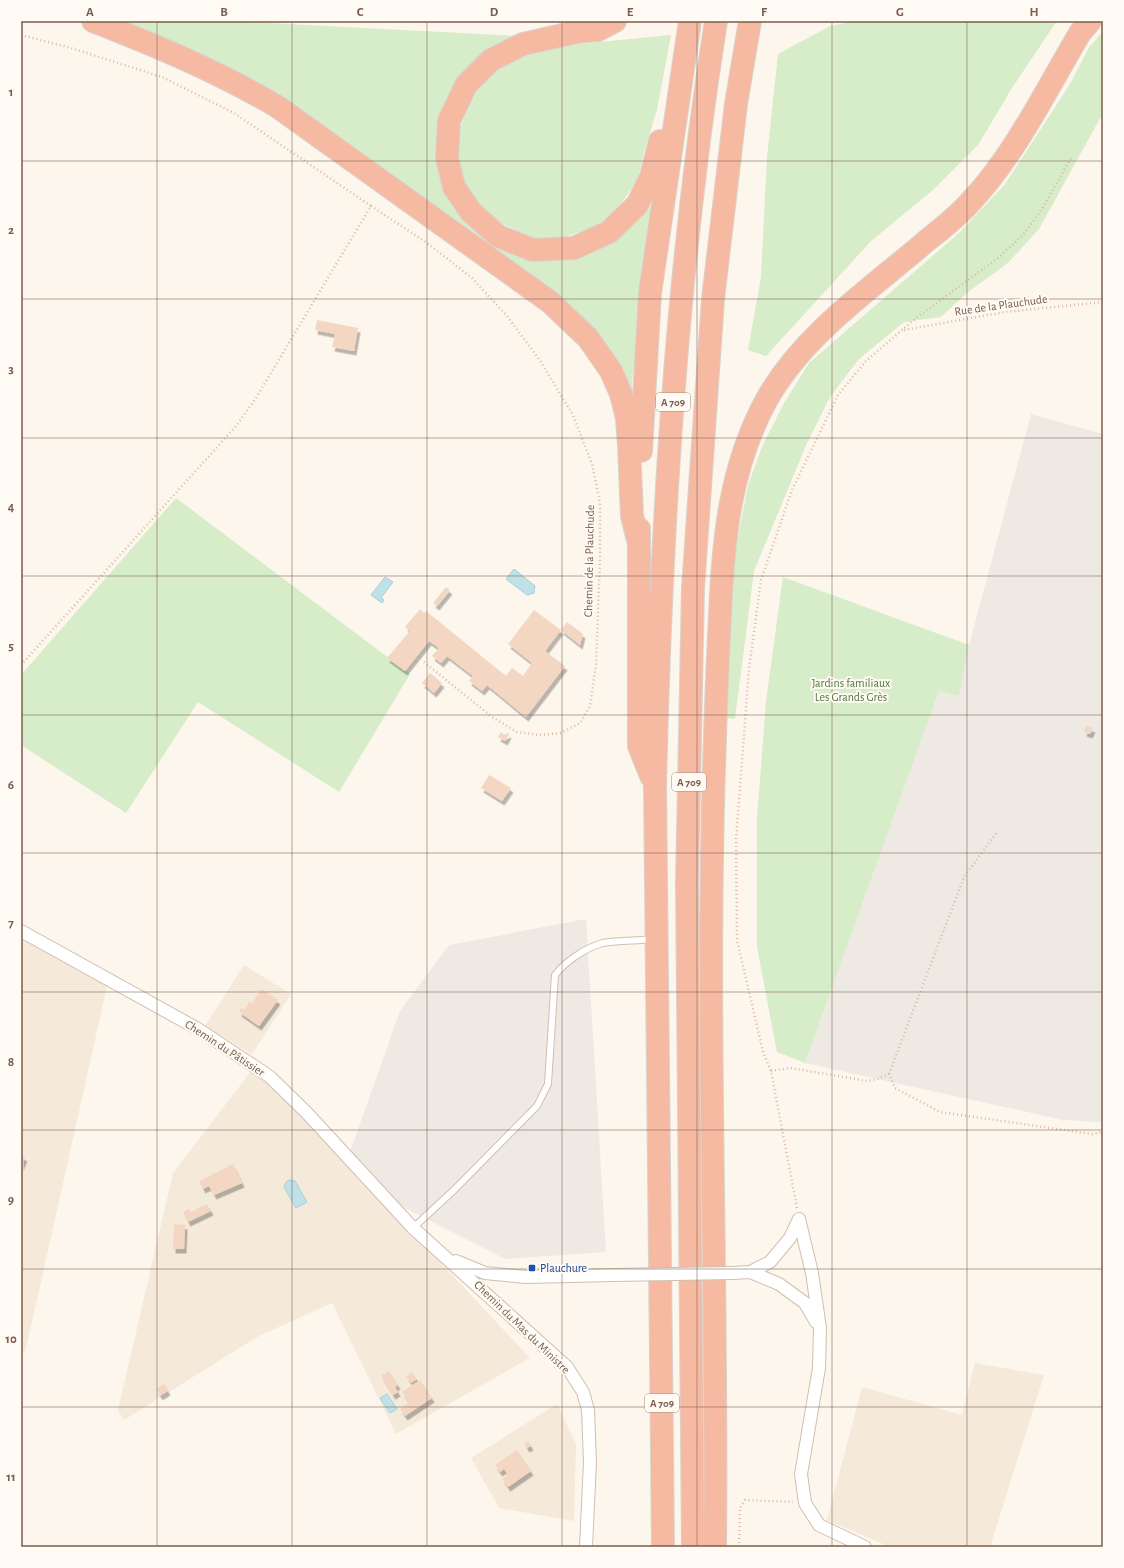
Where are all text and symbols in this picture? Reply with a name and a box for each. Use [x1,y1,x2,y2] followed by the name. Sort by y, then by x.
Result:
[86,6,94,19] text: A
[220,6,228,19] text: B
[357,6,364,19] text: C
[490,6,499,19] text: D
[627,6,634,19] text: E
[761,6,768,19] text: F
[896,6,904,19] text: G
[1029,6,1039,19] text: H
[9,86,13,99] text: 1
[8,224,14,237] text: 2
[954,293,1048,317] street label: Rue de la Plauchude
[8,363,14,376] text: 3
[656,393,690,411] road number: A 709
[8,501,15,514] text: 4
[582,505,596,617] street label: Chemin de la Plauchude
[8,640,14,653] text: 5
[812,677,890,703] park label: Jardins familiaux Les Grands Grès
[672,773,706,791] road number: A 709
[8,779,14,792] text: 6
[8,917,14,930] text: 7
[183,1018,267,1078] street label: Chemin du Pâtissier
[8,1056,14,1069] text: 8
[8,1194,14,1207] text: 9
[540,1262,587,1274] place label: Plauchure
[527,1263,537,1273] marker: Plauchure
[472,1278,572,1376] street label: Chemin du Mas du Ministre
[5,1333,17,1346] text: 10
[645,1394,679,1412] road number: A 709
[6,1471,16,1484] text: 11

